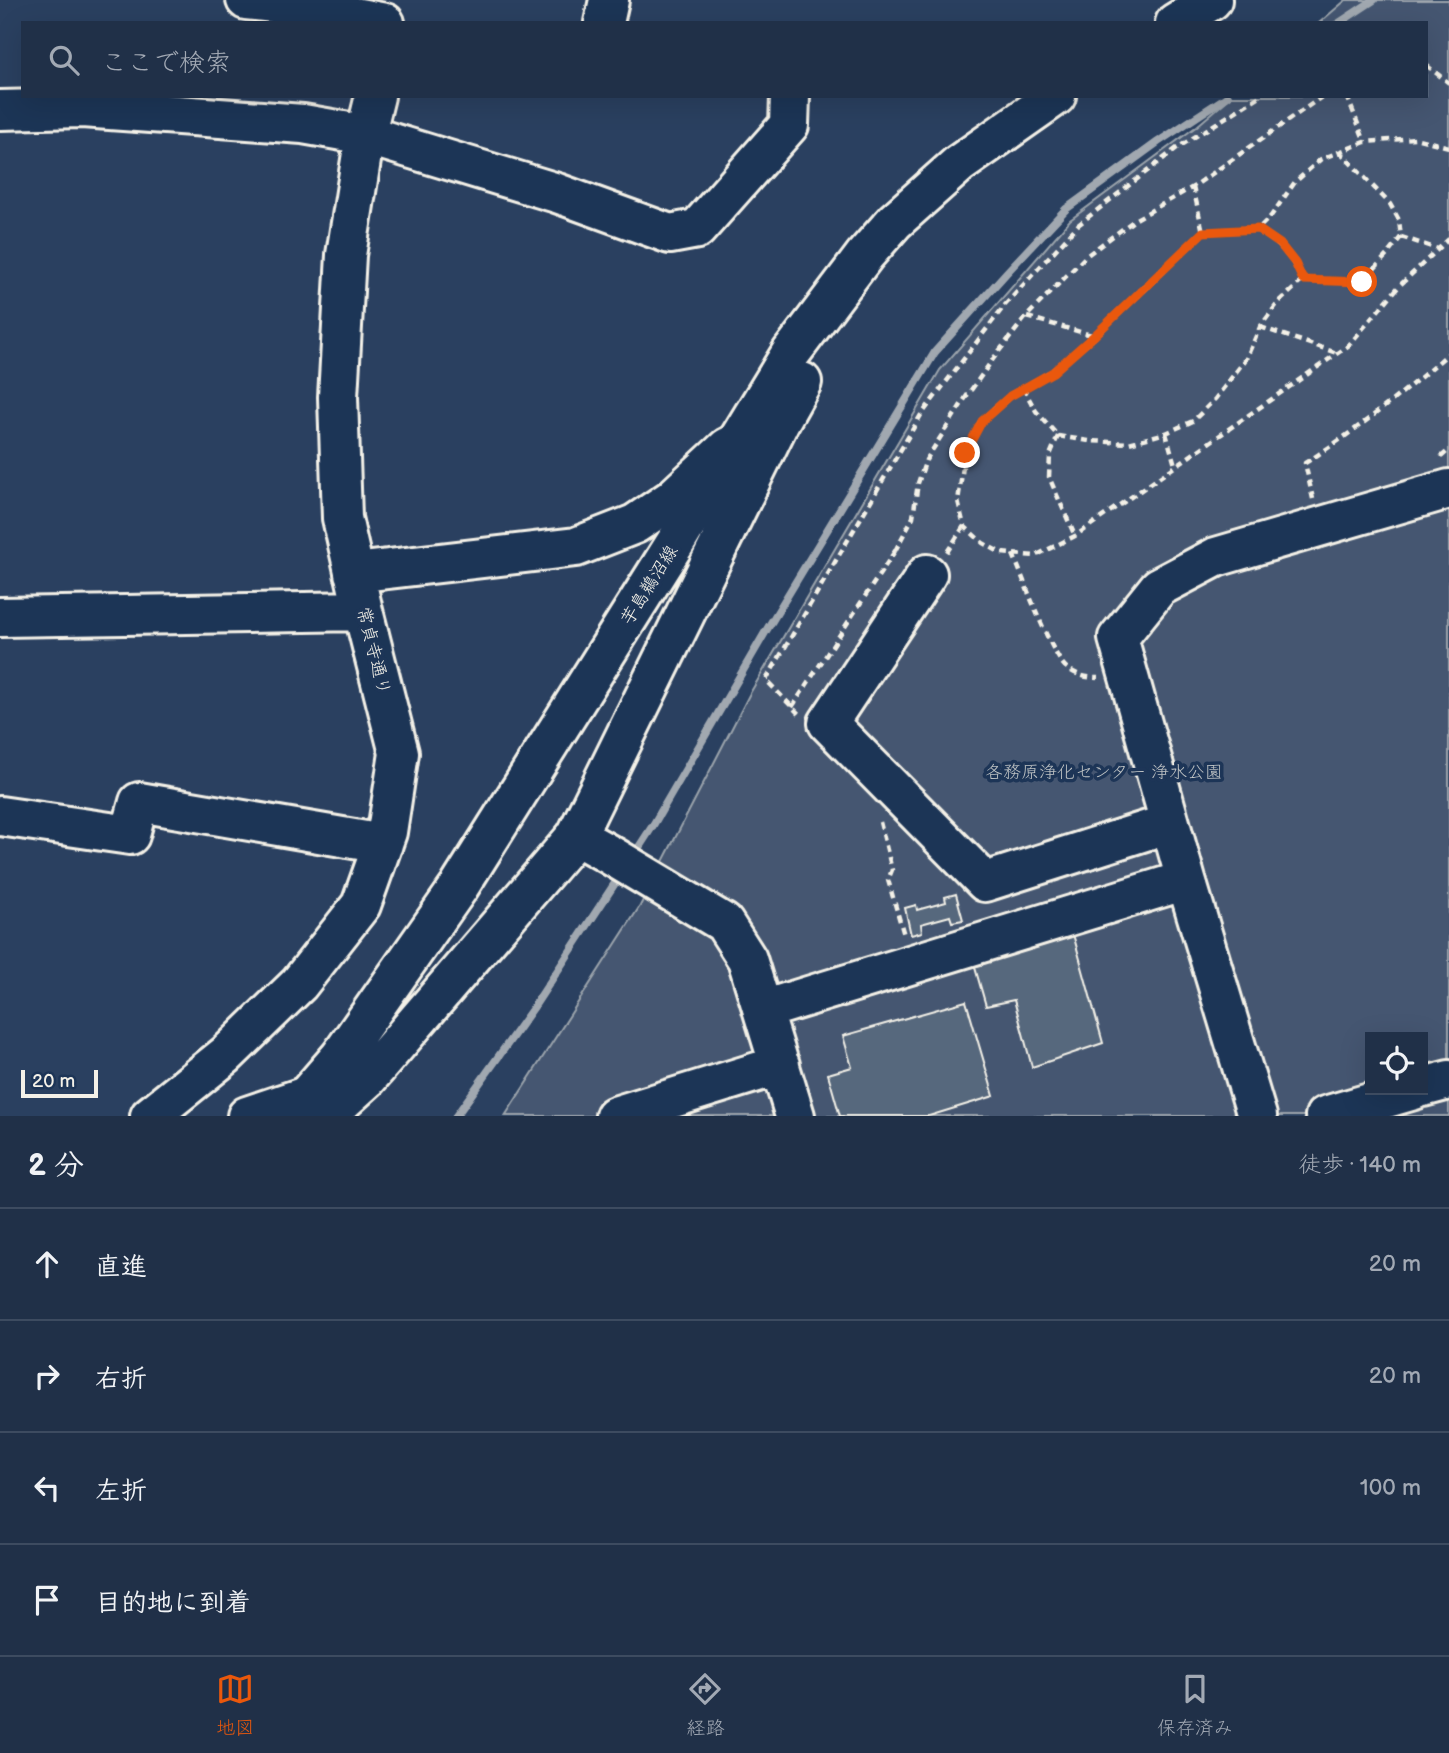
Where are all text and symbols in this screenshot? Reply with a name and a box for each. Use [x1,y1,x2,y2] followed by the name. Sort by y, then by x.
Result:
[21,21,1428,98] search box
[45,41,83,79] icon: search
[101,48,231,79] text: ここで検索
[1346,266,1377,297] route start
[949,437,980,468] route end
[617,542,682,629] street label: 芋島鵜沼線
[352,605,395,697] street label: 常貞寺通り
[985,762,1223,783] park label: 各務原浄化センター 浄水公園
[1365,1032,1428,1095] map controls
[1365,1032,1428,1095] button: locate
[21,1067,98,1099] scale bar
[32,1070,75,1093] text: 20 m
[28,1148,84,1184] text: 2 分
[1298,1151,1421,1179] text: 徒歩 · 140 m
[28,1245,66,1283] icon: ahead
[1369,1250,1421,1278] text: 20 m
[95,1252,147,1283] text: 直進
[28,1357,66,1395] icon: right
[1369,1362,1421,1390] text: 20 m
[95,1364,147,1395] text: 右折
[28,1469,66,1507] icon: left
[1360,1474,1421,1502] text: 100 m
[95,1476,147,1507] text: 左折
[28,1581,66,1619] icon: arrive
[95,1588,251,1619] text: 目的地に到着
[216,1670,254,1740] tab: 地図
[686,1670,725,1740] tab: 経路
[1157,1670,1233,1740] tab: 保存済み

